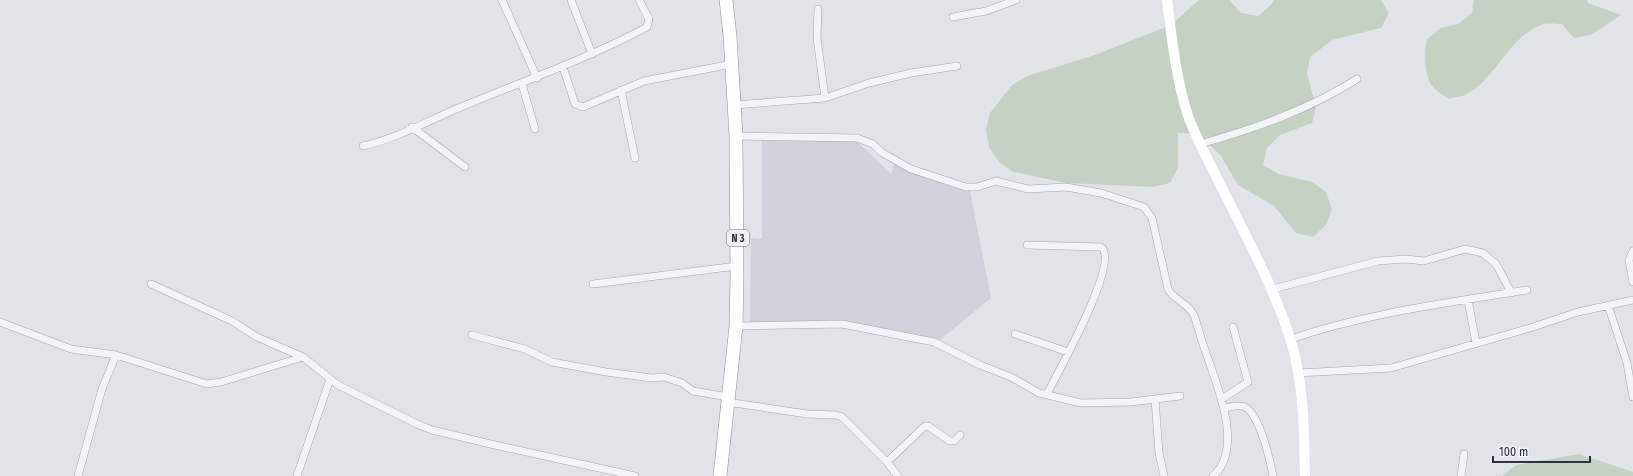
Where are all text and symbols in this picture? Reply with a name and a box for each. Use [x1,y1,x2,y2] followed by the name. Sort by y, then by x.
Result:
[727,230,749,246] road number: N 3
[1493,438,1590,464] scale bar
[1499,445,1528,459] text: 100 m

